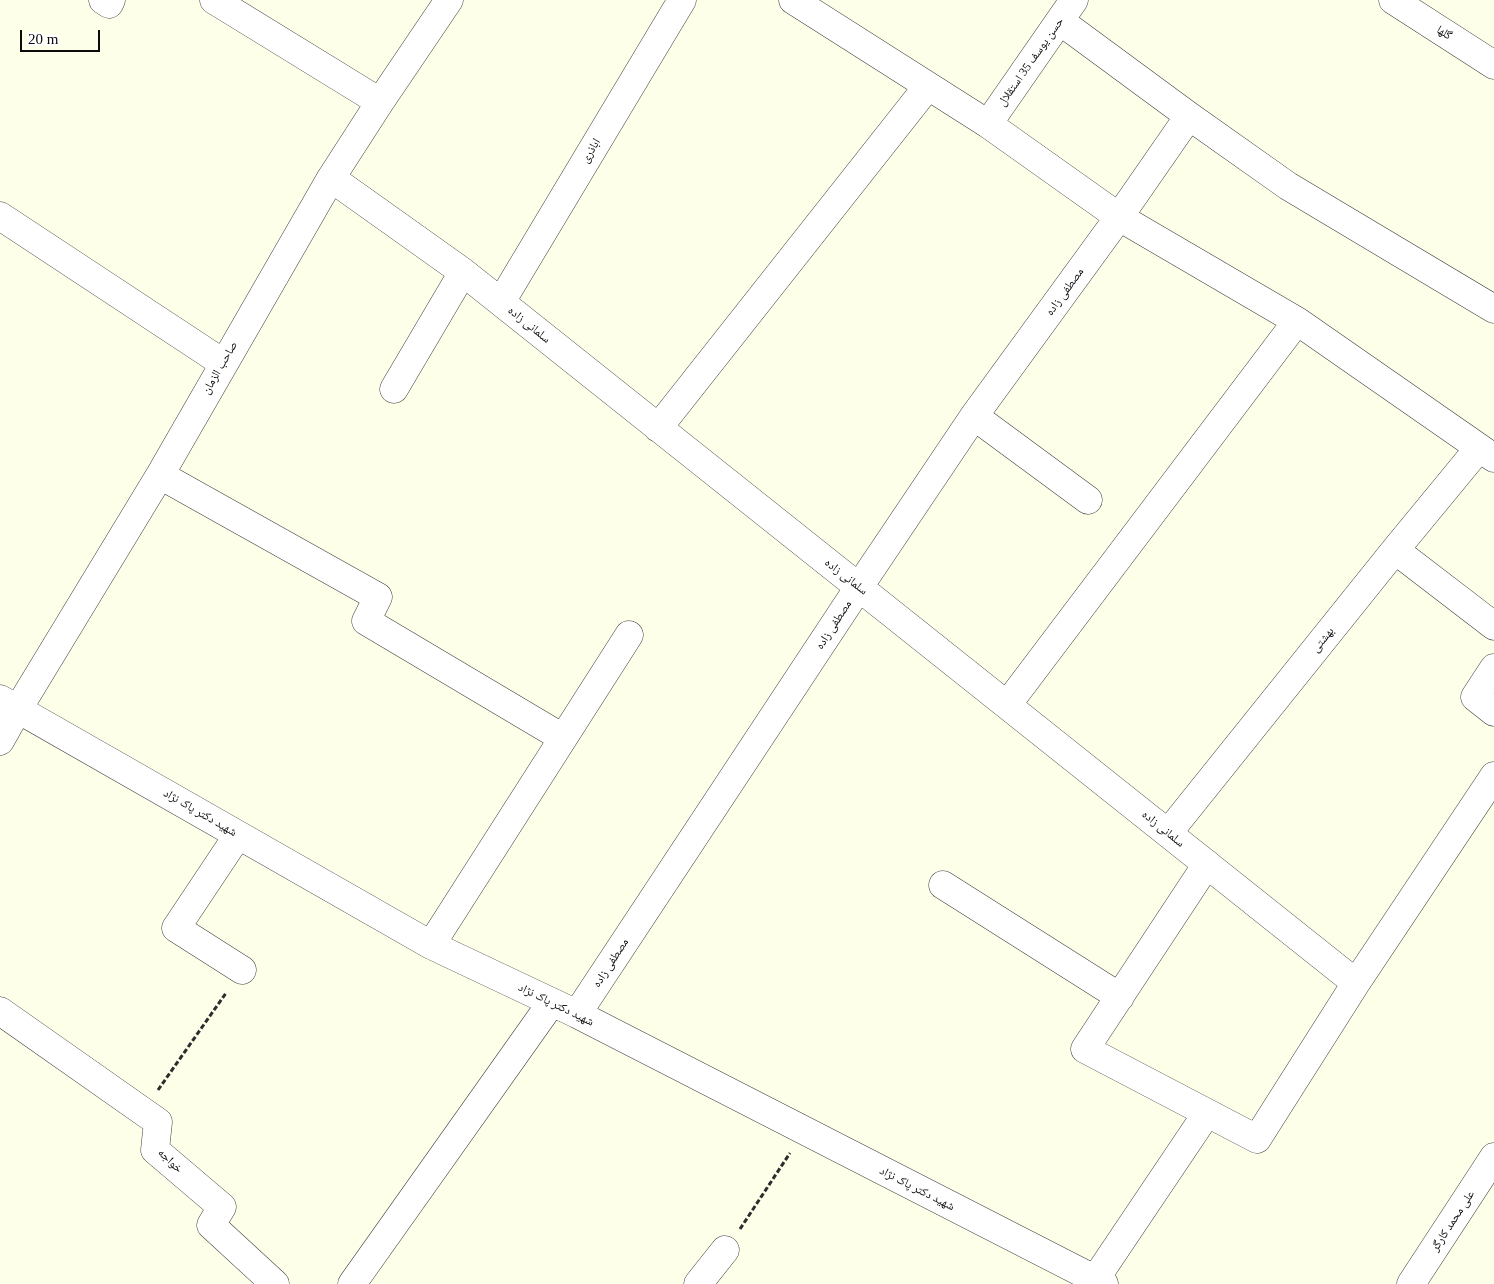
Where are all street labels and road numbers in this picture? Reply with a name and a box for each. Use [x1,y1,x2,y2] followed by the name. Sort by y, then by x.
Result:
[995,15,1067,109] street label: حسن یوسف 35 استقلال
[1434,23,1454,43] street label: گلها
[578,136,604,166] street label: اباذری
[1043,265,1087,319] street label: مصطفی زاده
[505,303,553,347] street label: سلمانی زاده
[199,339,241,397] street label: صاحب الزمان
[822,556,870,598] street label: سلمانی زاده
[813,598,855,652] street label: مصطفی زاده
[1308,624,1338,656] street label: بهشتی
[161,786,239,840] street label: شهید دکتر پاک نژاد
[1139,807,1187,851] street label: سلمانی زاده
[590,936,632,990] street label: مصطفی زاده
[516,980,596,1030] street label: شهید دکتر پاک نژاد
[155,1146,185,1176] street label: خواجه
[877,1164,957,1214] street label: شهید دکتر پاک نژاد
[1428,1188,1478,1254] street label: علی محمد کارگر

